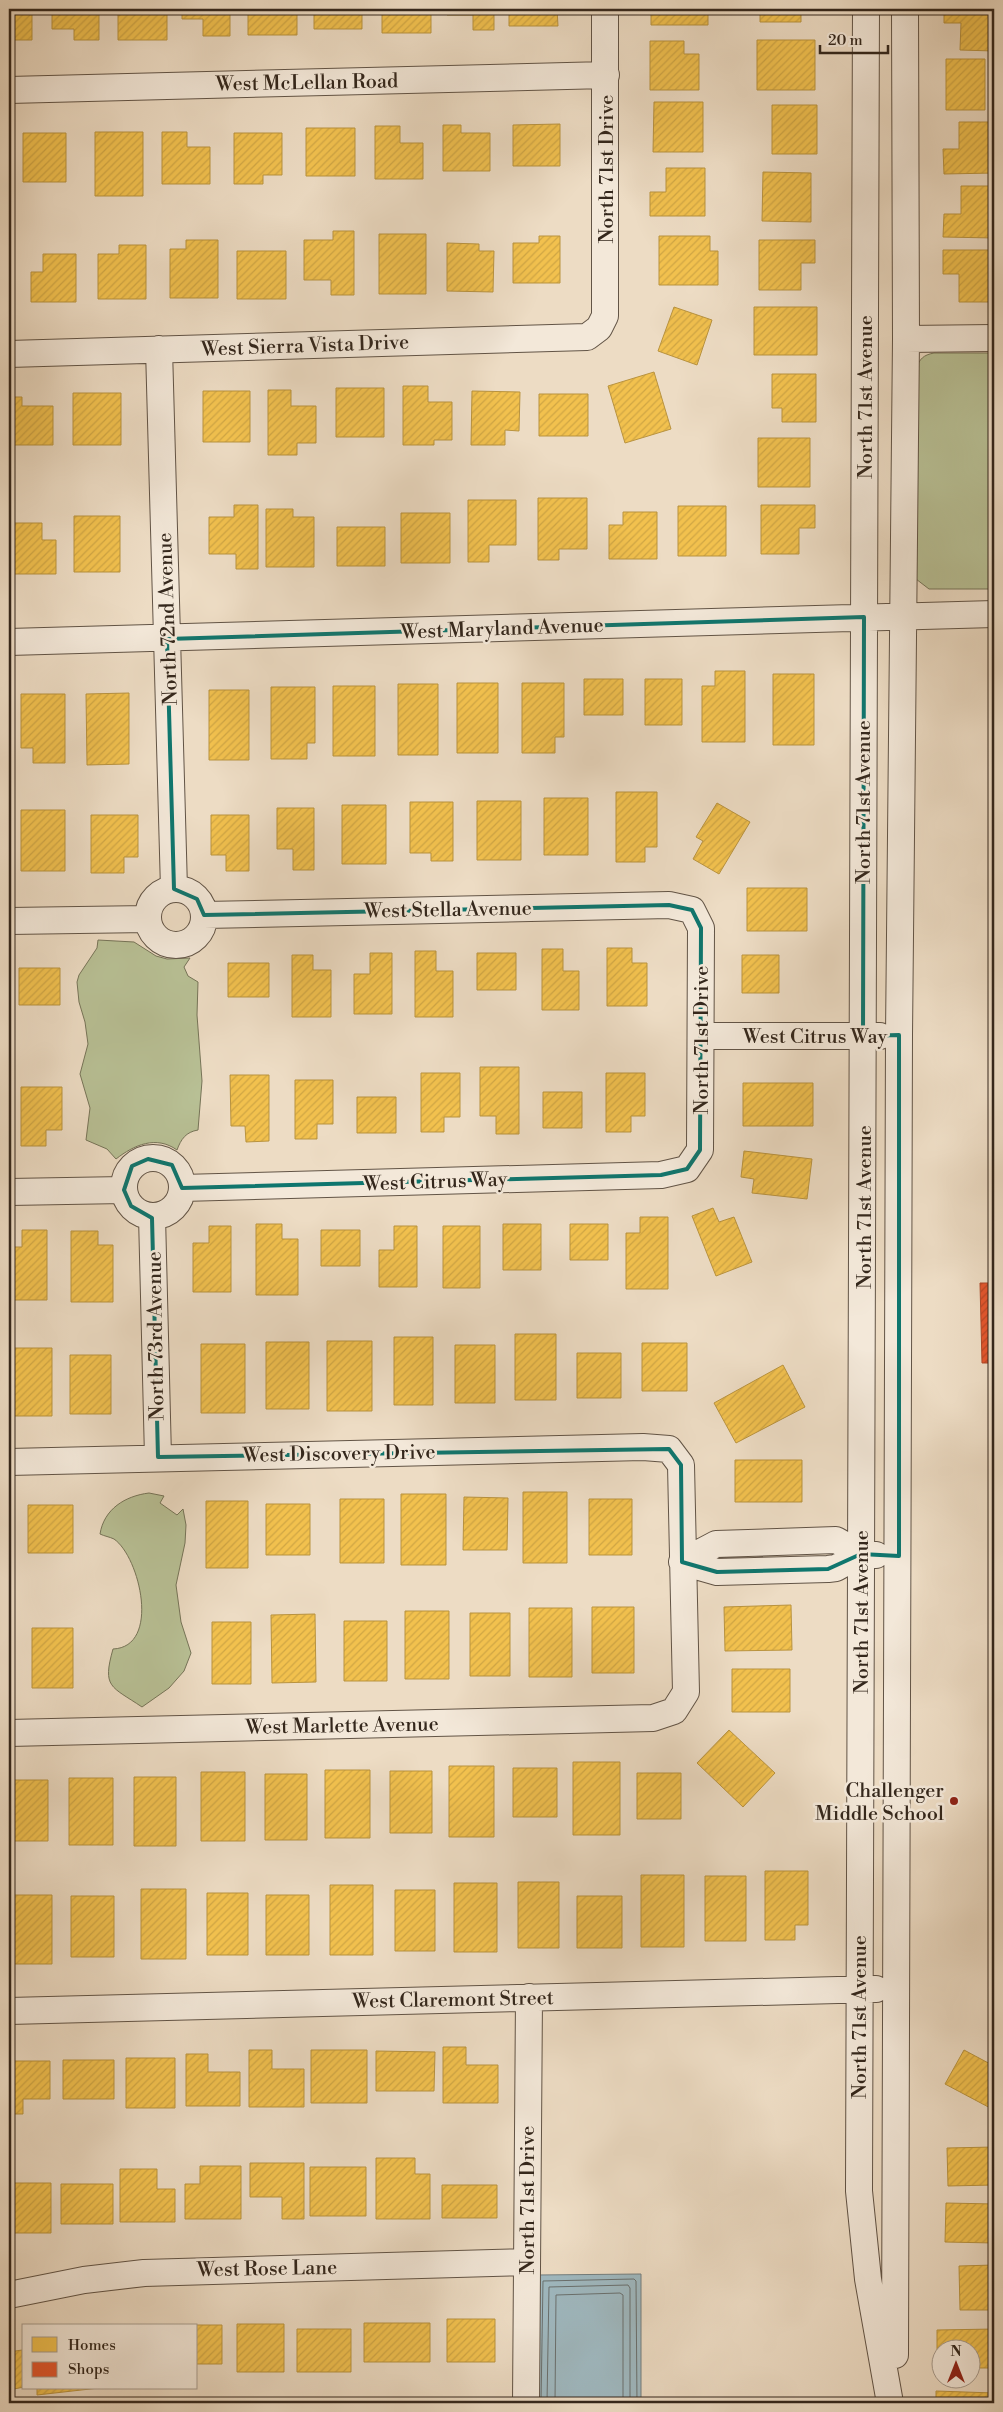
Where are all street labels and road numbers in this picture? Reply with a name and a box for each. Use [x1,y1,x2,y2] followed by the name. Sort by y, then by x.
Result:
[215,69,399,98] street label: West McLellan Road
[595,95,620,243] street label: North 71st Drive
[854,315,879,479] street label: North 71st Avenue
[200,330,410,363] street label: West Sierra Vista Drive
[153,532,184,706] street label: North 72nd Avenue
[399,613,604,646] street label: West Maryland Avenue
[852,720,877,884] street label: North 71st Avenue
[363,897,532,924] street label: West Stella Avenue
[690,966,715,1114] street label: North 71st Drive
[742,1025,887,1050] street label: West Citrus Way
[853,1125,878,1289] street label: North 71st Avenue
[362,1167,508,1198] street label: West Citrus Way
[143,1251,170,1421] street label: North 73rd Avenue
[241,1440,436,1469] street label: West Discovery Drive
[850,1530,875,1694] street label: North 71st Avenue
[244,1712,439,1741] street label: West Marlette Avenue
[848,1935,873,2099] street label: North 71st Avenue
[351,1986,554,2015] street label: West Claremont Street
[516,2126,541,2274] street label: North 71st Drive
[196,2256,337,2283] street label: West Rose Lane

